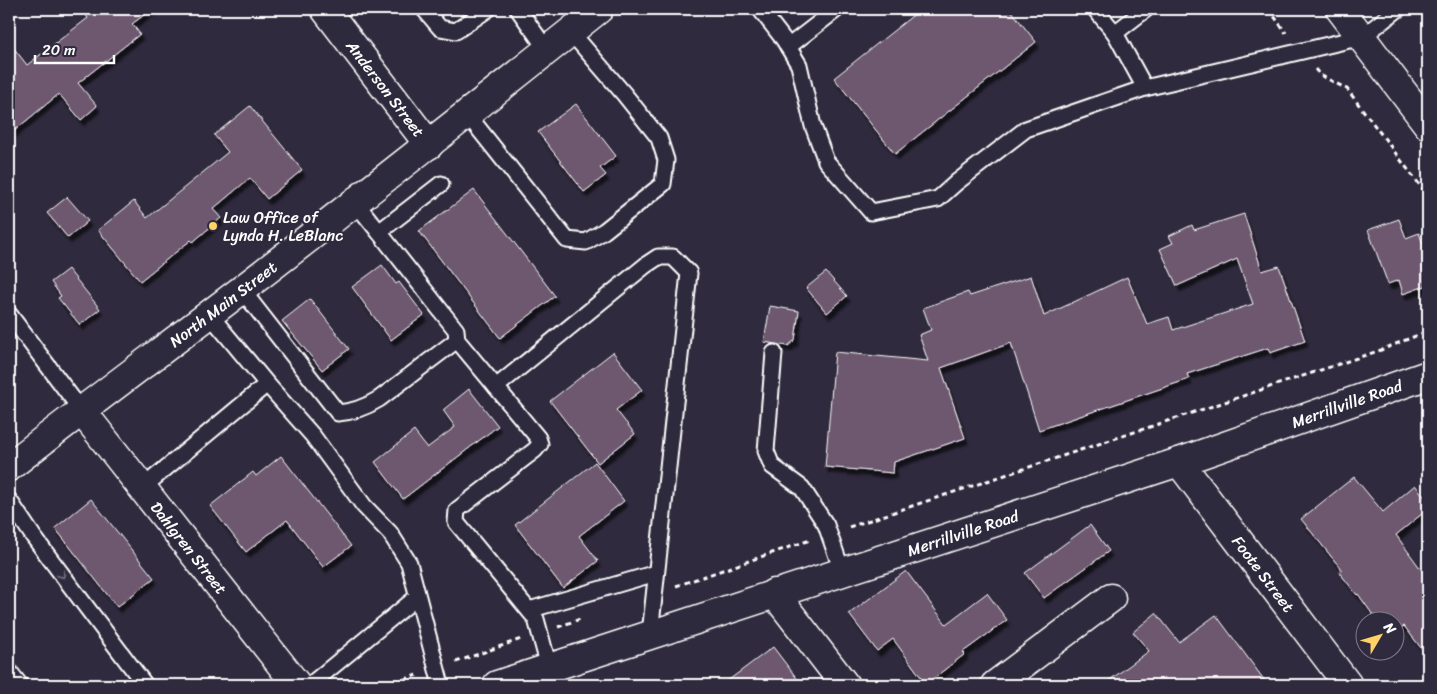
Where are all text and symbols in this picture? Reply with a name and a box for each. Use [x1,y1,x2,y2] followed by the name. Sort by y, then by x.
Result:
[35,32,114,64] scale bar
[338,32,433,144] street label: Anderson Street
[42,37,76,63] text: 20 m
[223,203,343,250] place label: Law Office of Lynda H. LeBlanc
[207,220,219,232] marker: Law Office of Lynda H. LeBlanc
[162,253,283,355] street label: North Main Street
[1287,370,1407,436] street label: Merrillville Road
[143,495,235,601] street label: Dahlgren Street
[903,500,1024,564] street label: Merrillville Road
[1225,529,1303,619] street label: Foote Street
[56,569,65,579] one-way arrow
[1354,612,1404,662] north arrow
[1376,616,1403,640] text: N

